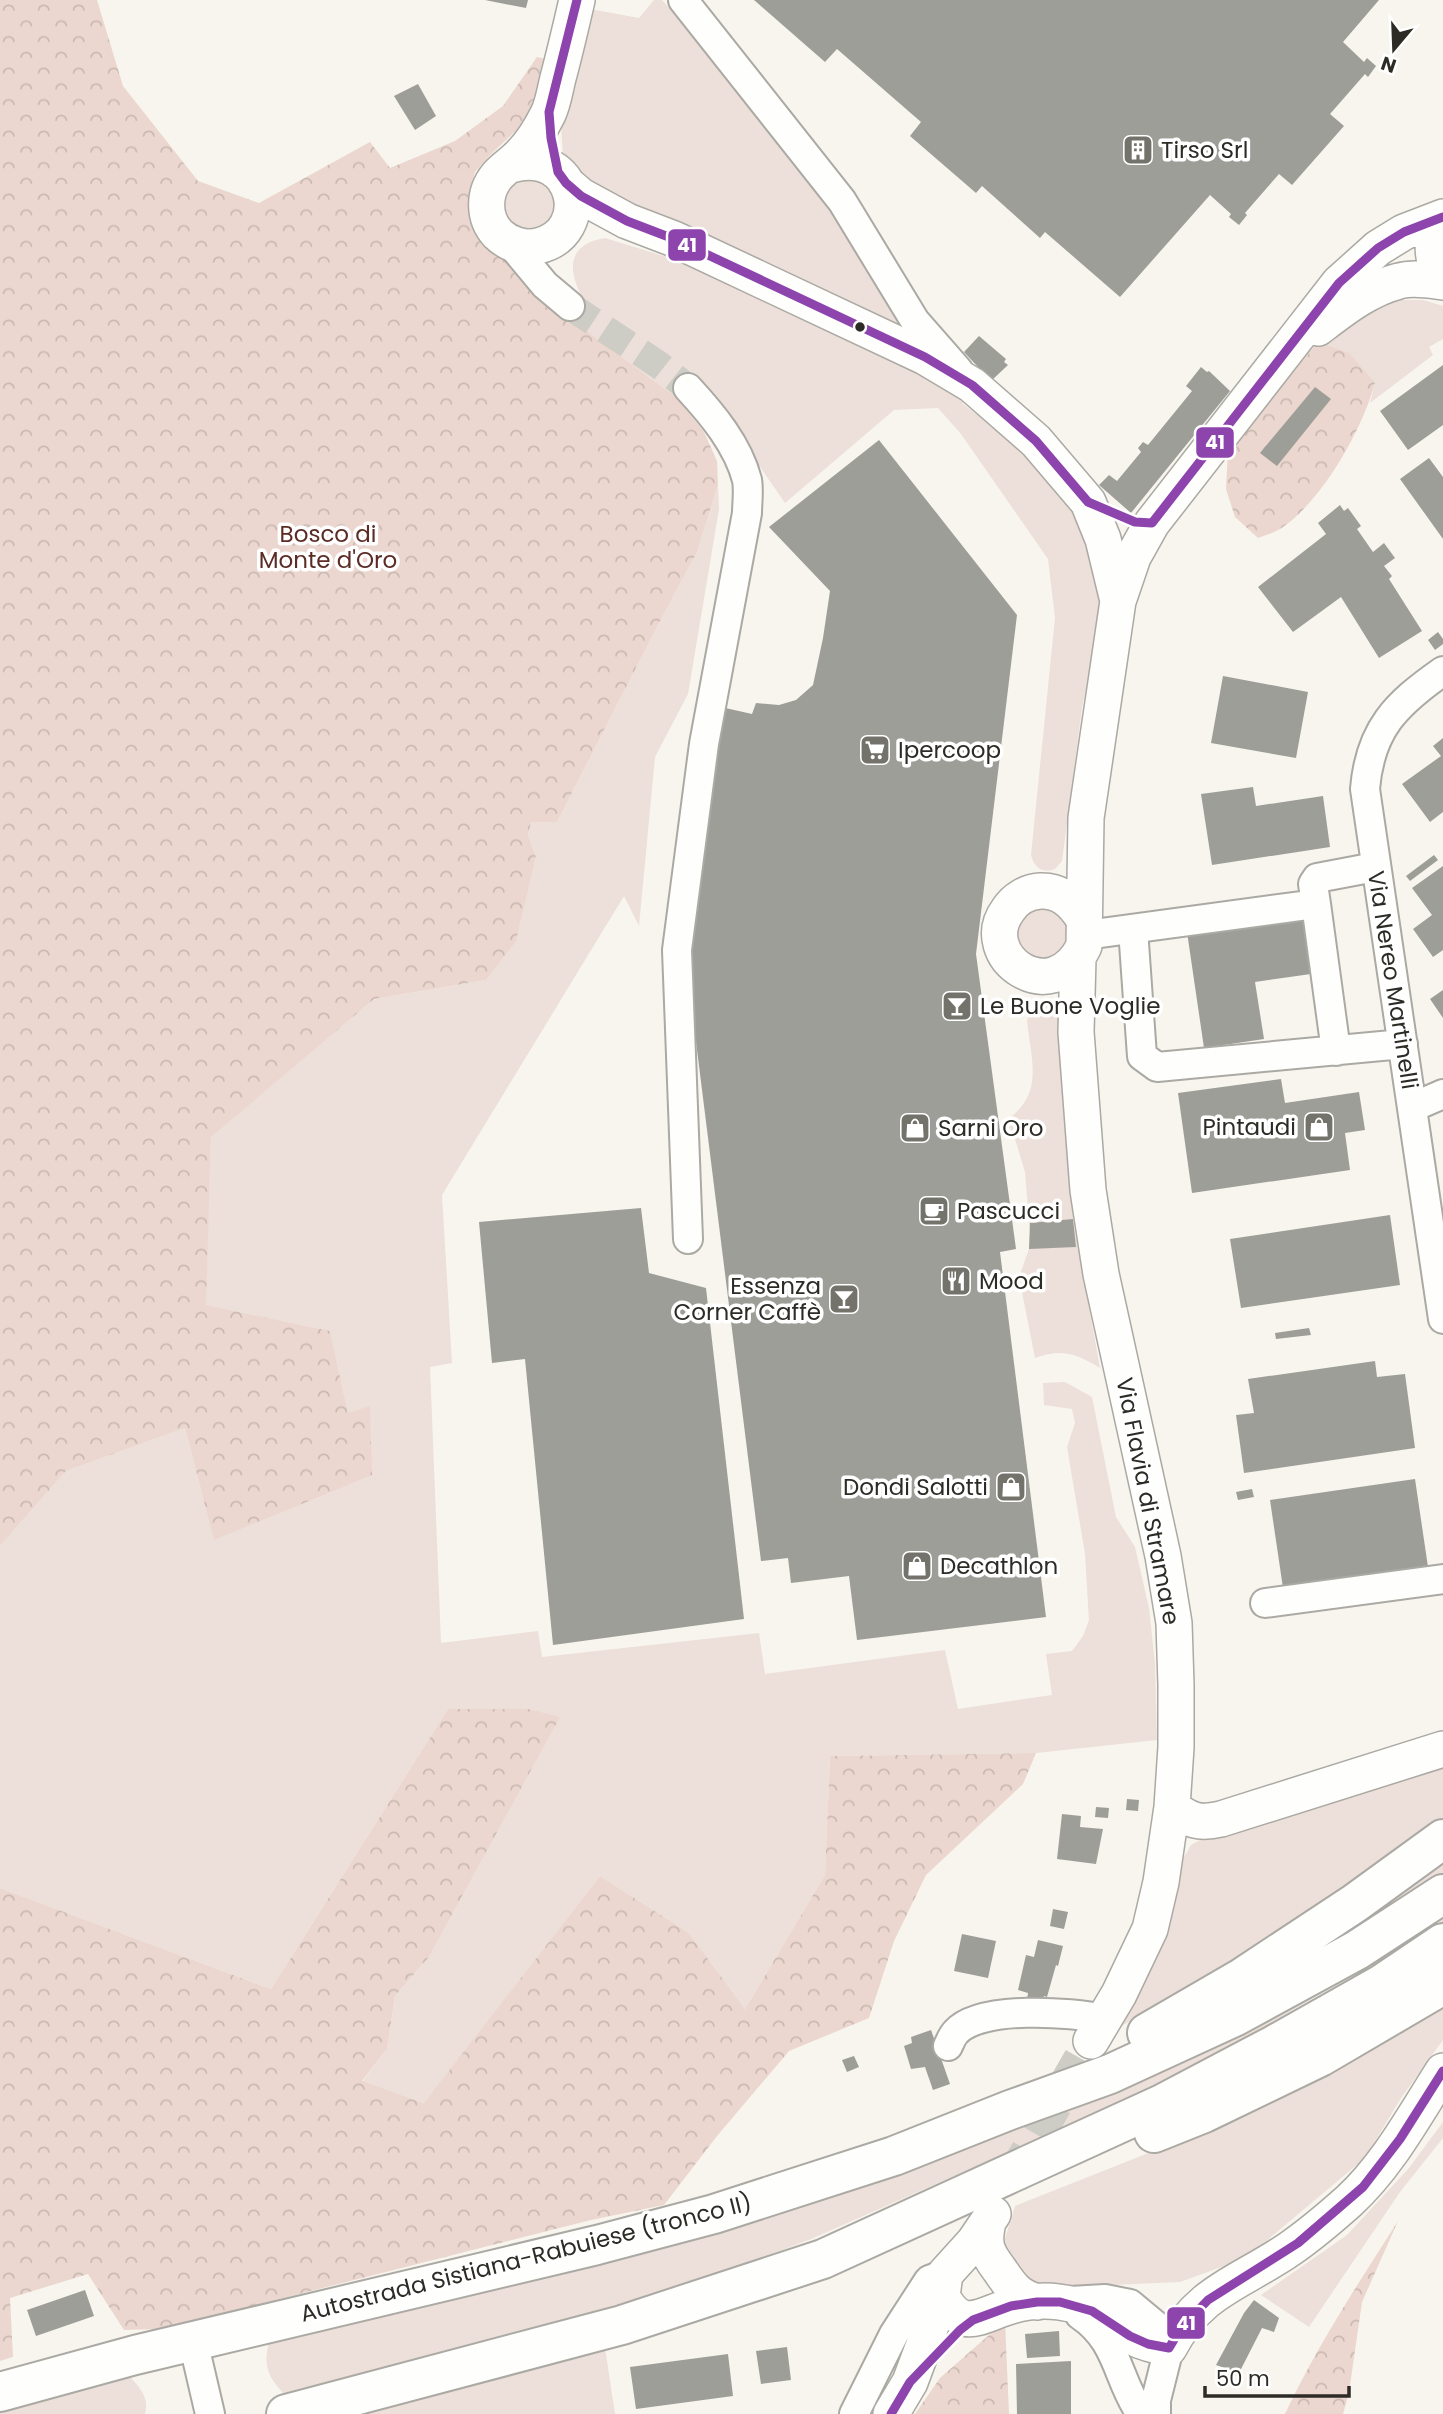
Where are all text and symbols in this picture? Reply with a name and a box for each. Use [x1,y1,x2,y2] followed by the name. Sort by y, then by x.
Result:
[1359,14,1429,84] north arrow
[1377,50,1400,80] text: N
[1121,133,1155,167] building icon: Tirso Srl
[1161,134,1248,166] place label: Tirso Srl
[667,228,707,262] line badge: 41
[677,232,697,259] text: 41
[853,320,867,334] unlabelled marker
[1195,426,1235,459] line badge: 41
[1205,429,1225,456] text: 41
[259,518,397,576] park label: Bosco di Monte d'Oro
[858,733,892,767] supermarket icon: Ipercoop
[898,734,1001,766] place label: Ipercoop
[1360,868,1426,1092] street label: Via Nereo Martinelli
[940,989,974,1023] bar icon: Le Buone Voglie
[980,990,1160,1022] place label: Le Buone Voglie
[1302,1110,1336,1144] shop icon: Pintaudi
[898,1111,932,1145] shop icon: Sarni Oro
[1202,1111,1296,1143] place label: Pintaudi
[938,1112,1044,1144] place label: Sarni Oro
[917,1194,951,1228] cafe icon: Pascucci
[957,1195,1060,1227] place label: Pascucci
[939,1264,973,1298] restaurant icon: Mood
[979,1265,1044,1297] place label: Mood
[674,1270,821,1328] place label: Essenza Corner Caffè
[827,1282,861,1316] bar icon: Essenza Corner Caffè
[1108,1375,1188,1627] street label: Via Flavia di Stramare
[994,1470,1028,1504] shop icon: Dondi Salotti
[843,1471,988,1503] place label: Dondi Salotti
[900,1549,934,1583] shop icon: Decathlon
[940,1550,1058,1582] place label: Decathlon
[297,2186,755,2330] street label: Autostrada Sistiana-Rabuiese (tronco II)
[1166,2306,1206,2340] line badge: 41
[1176,2310,1196,2337] text: 41
[1205,2354,1348,2398] scale bar
[1216,2364,1270,2393] text: 50 m

